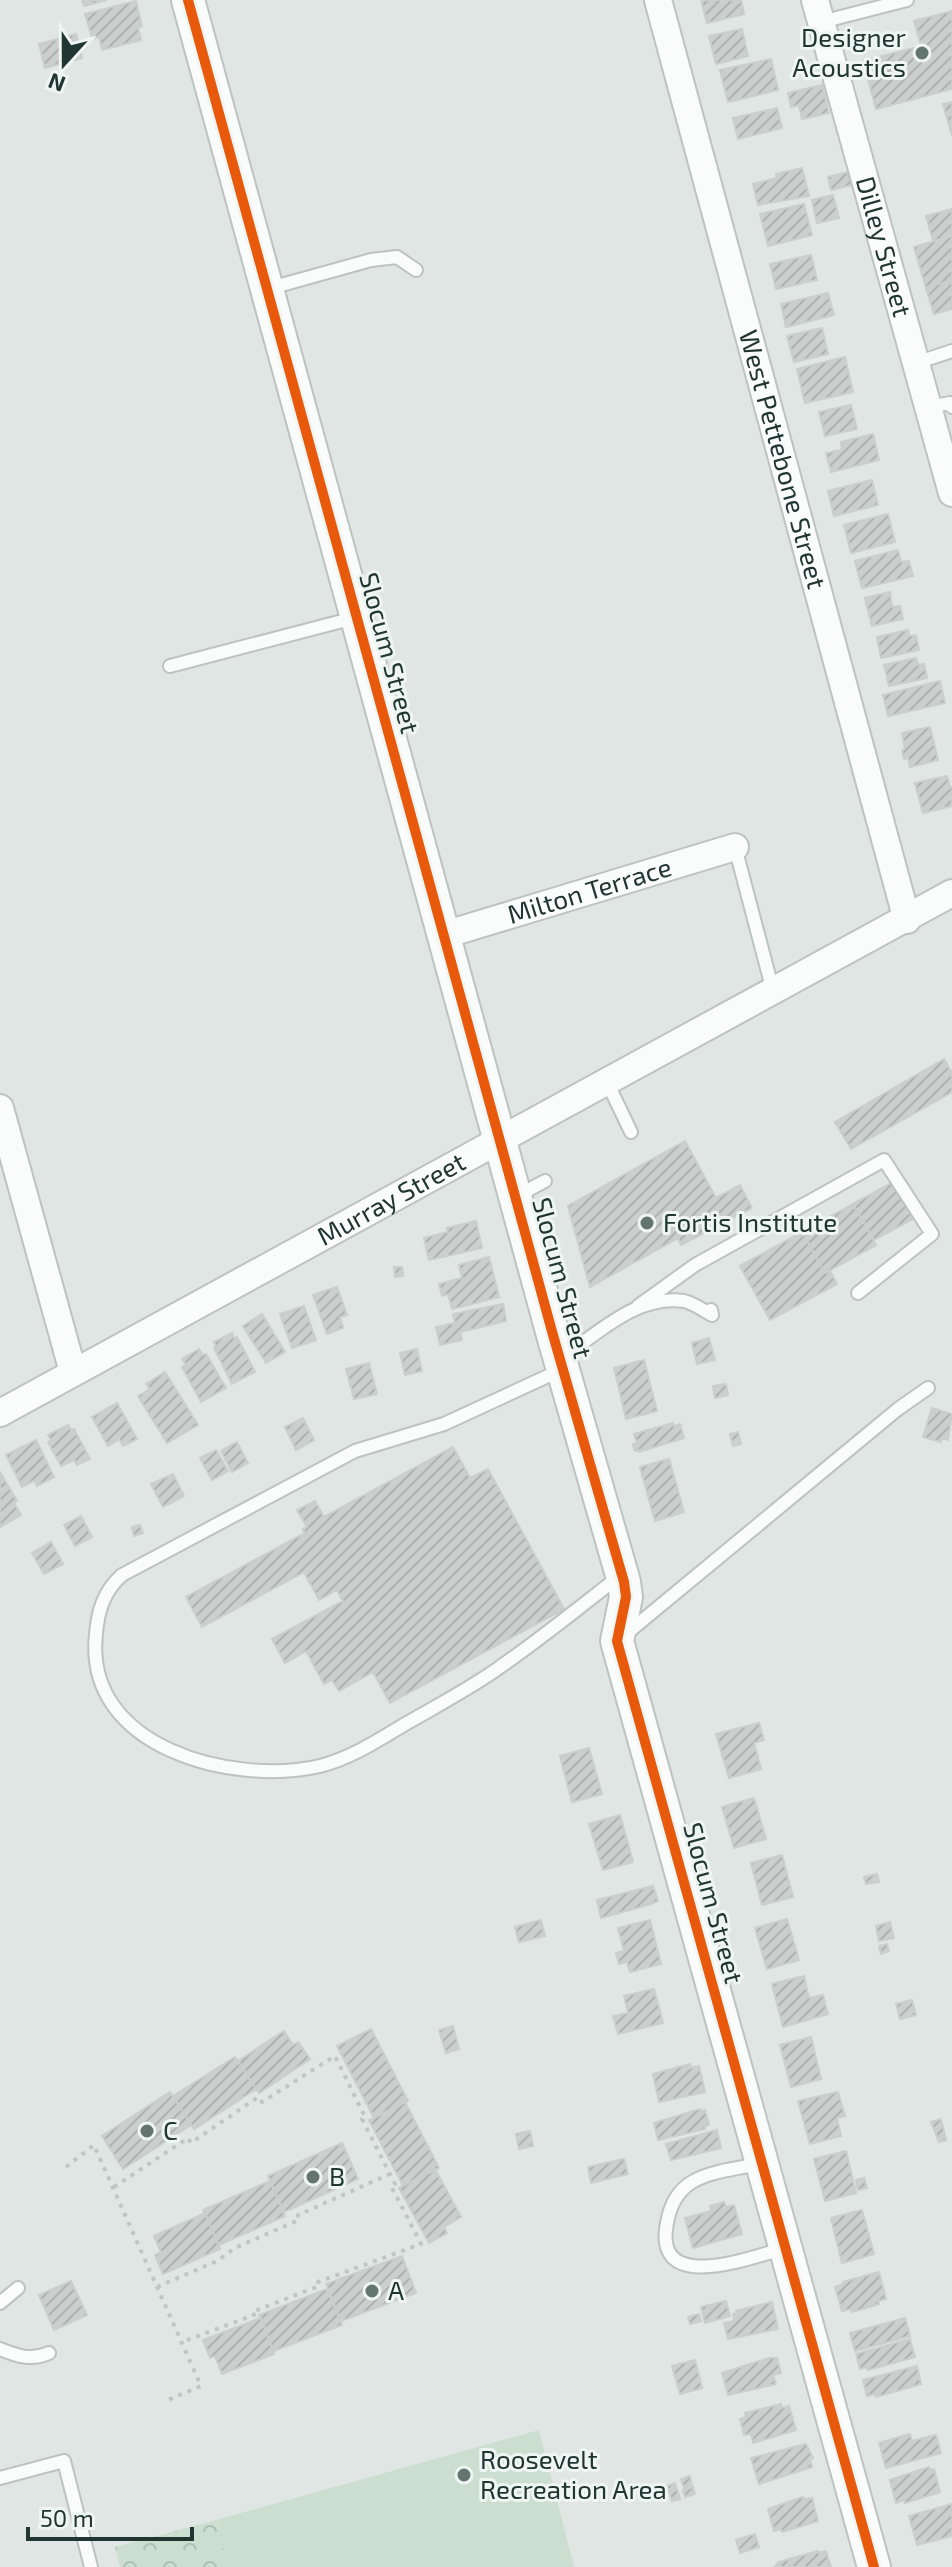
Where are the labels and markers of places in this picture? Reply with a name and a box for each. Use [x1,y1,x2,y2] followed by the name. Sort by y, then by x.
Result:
[792,21,906,82] place label: Designer Acoustics
[913,44,931,62] marker: Designer Acoustics
[663,1206,837,1237] place label: Fortis Institute
[638,1214,656,1232] marker: Fortis Institute
[163,2114,178,2145] place label: C
[138,2122,156,2140] marker: C
[329,2160,345,2191] place label: B
[304,2168,322,2186] marker: B
[388,2274,404,2305] place label: A
[363,2282,381,2300] marker: A
[480,2443,667,2504] place label: Roosevelt Recreation Area
[455,2466,473,2484] marker: Roosevelt Recreation Area

